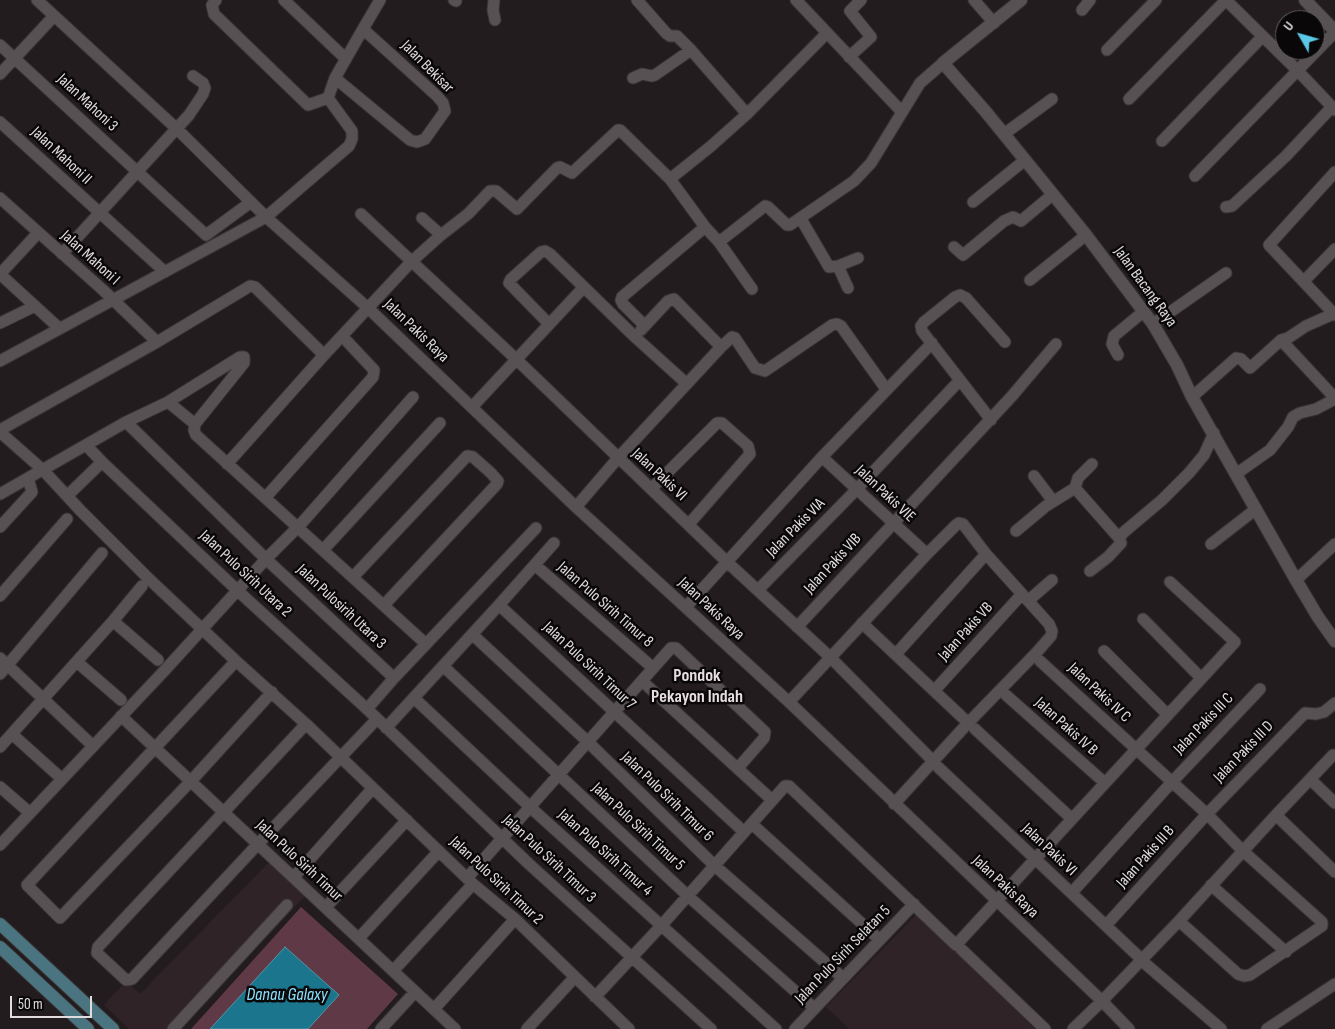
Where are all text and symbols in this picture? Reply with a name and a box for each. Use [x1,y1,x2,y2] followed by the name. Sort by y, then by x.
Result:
[1275,10,1325,60] north arrow
[1280,18,1298,34] text: U
[397,37,457,97] street label: Jalan Bekisar
[53,70,121,136] street label: Jalan Mahoni 3
[27,123,95,189] street label: Jalan Mahoni II
[57,227,123,289] street label: Jalan Mahoni I
[1109,243,1181,331] street label: Jalan Bacang Raya
[379,295,453,367] street label: Jalan Pakis Raya
[627,445,691,505] street label: Jalan Pakis VI
[851,461,919,527] street label: Jalan Pakis VIE
[763,495,829,561] street label: Jalan Pakis VIA
[195,526,295,622] street label: Jalan Pulo Sirih Utara 2
[800,530,866,598] street label: Jalan Pakis VIB
[553,558,657,652] street label: Jalan Pulo Sirih Timur 8
[292,561,390,653] street label: Jalan Pulosirih Utara 3
[674,574,748,644] street label: Jalan Pakis Raya
[935,599,997,665] street label: Jalan Pakis VB
[538,618,640,714] street label: Jalan Pulo Sirih Timur 7
[1064,659,1134,727] street label: Jalan Pakis IV C
[651,665,743,708] district label: Pondok Pekayon Indah
[1170,689,1238,759] street label: Jalan Pakis III C
[1031,694,1101,760] street label: Jalan Pakis IV B
[1210,717,1278,787] street label: Jalan Pakis III D
[617,748,717,846] street label: Jalan Pulo Sirih Timur 6
[587,779,689,875] street label: Jalan Pulo Sirih Timur 5
[554,806,656,900] street label: Jalan Pulo Sirih Timur 4
[498,811,600,907] street label: Jalan Pulo Sirih Timur 3
[252,816,346,906] street label: Jalan Pulo Sirih Timur
[1017,820,1081,880] street label: Jalan Pakis VI
[1113,822,1179,892] street label: Jalan Pakis III B
[445,833,547,929] street label: Jalan Pulo Sirih Timur 2
[968,852,1042,922] street label: Jalan Pakis Raya
[791,902,895,1008] street label: Jalan Pulo Sirih Selatan 5
[246,984,328,1006] water label: Danau Galaxy
[12,986,95,1018] scale bar
[18,995,43,1014] text: 50 m

